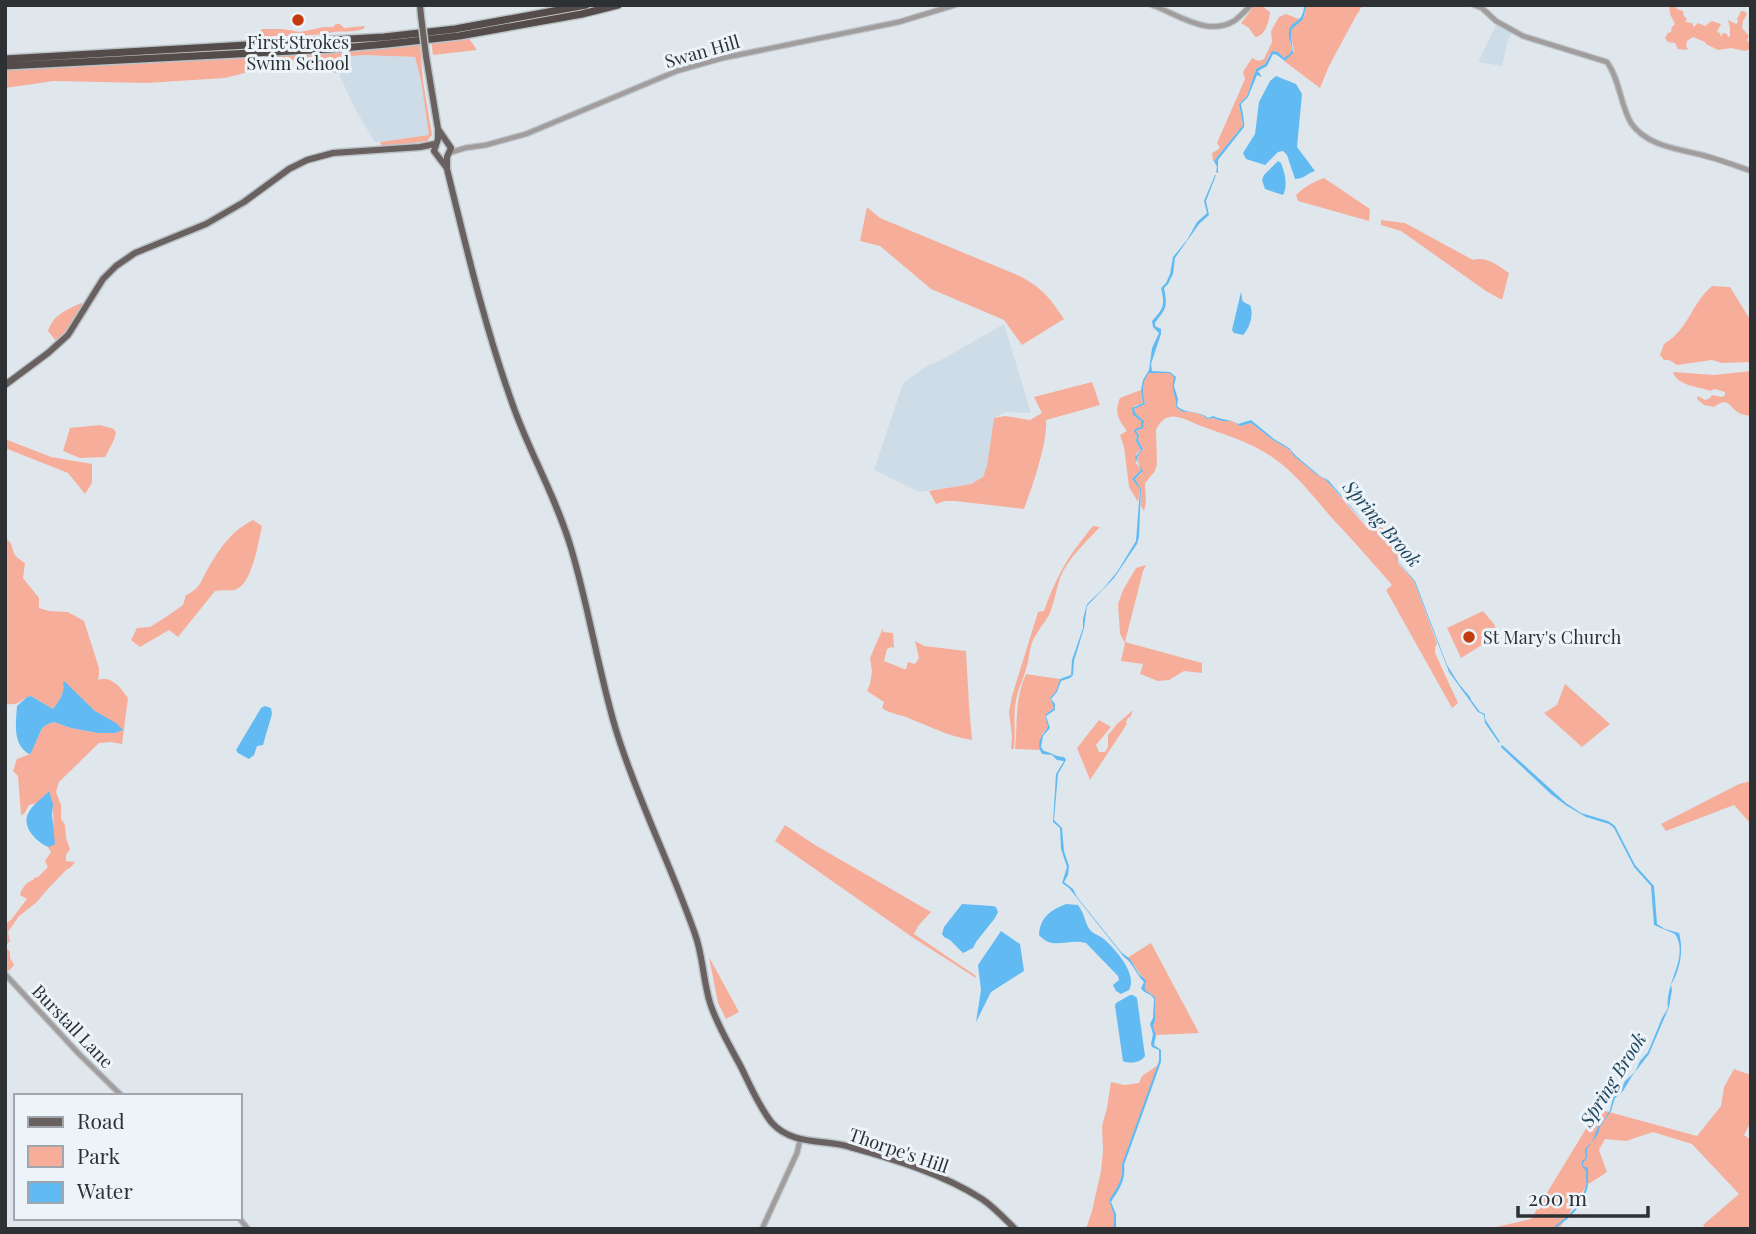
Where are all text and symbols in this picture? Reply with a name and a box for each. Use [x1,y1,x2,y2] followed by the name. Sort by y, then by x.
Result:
[290,12,306,28] marker: First Strokes Swim School
[662,29,742,73] street label: Swan Hill
[246,30,350,75] place label: First Strokes Swim School
[1337,473,1428,572] water label: Spring Brook
[1483,625,1622,649] place label: St Mary's Church
[1461,629,1477,645] marker: St Mary's Church
[27,979,119,1073] street label: Burstall Lane
[1572,1027,1652,1132] water label: Spring Brook
[14,1094,242,1220] legend
[77,1106,125,1134] text: Road
[846,1122,952,1178] street label: Thorpe's Hill
[77,1141,121,1169] text: Park
[1518,1174,1648,1218] scale bar
[76,1176,133,1204] text: Water
[1528,1183,1587,1211] text: 200 m

